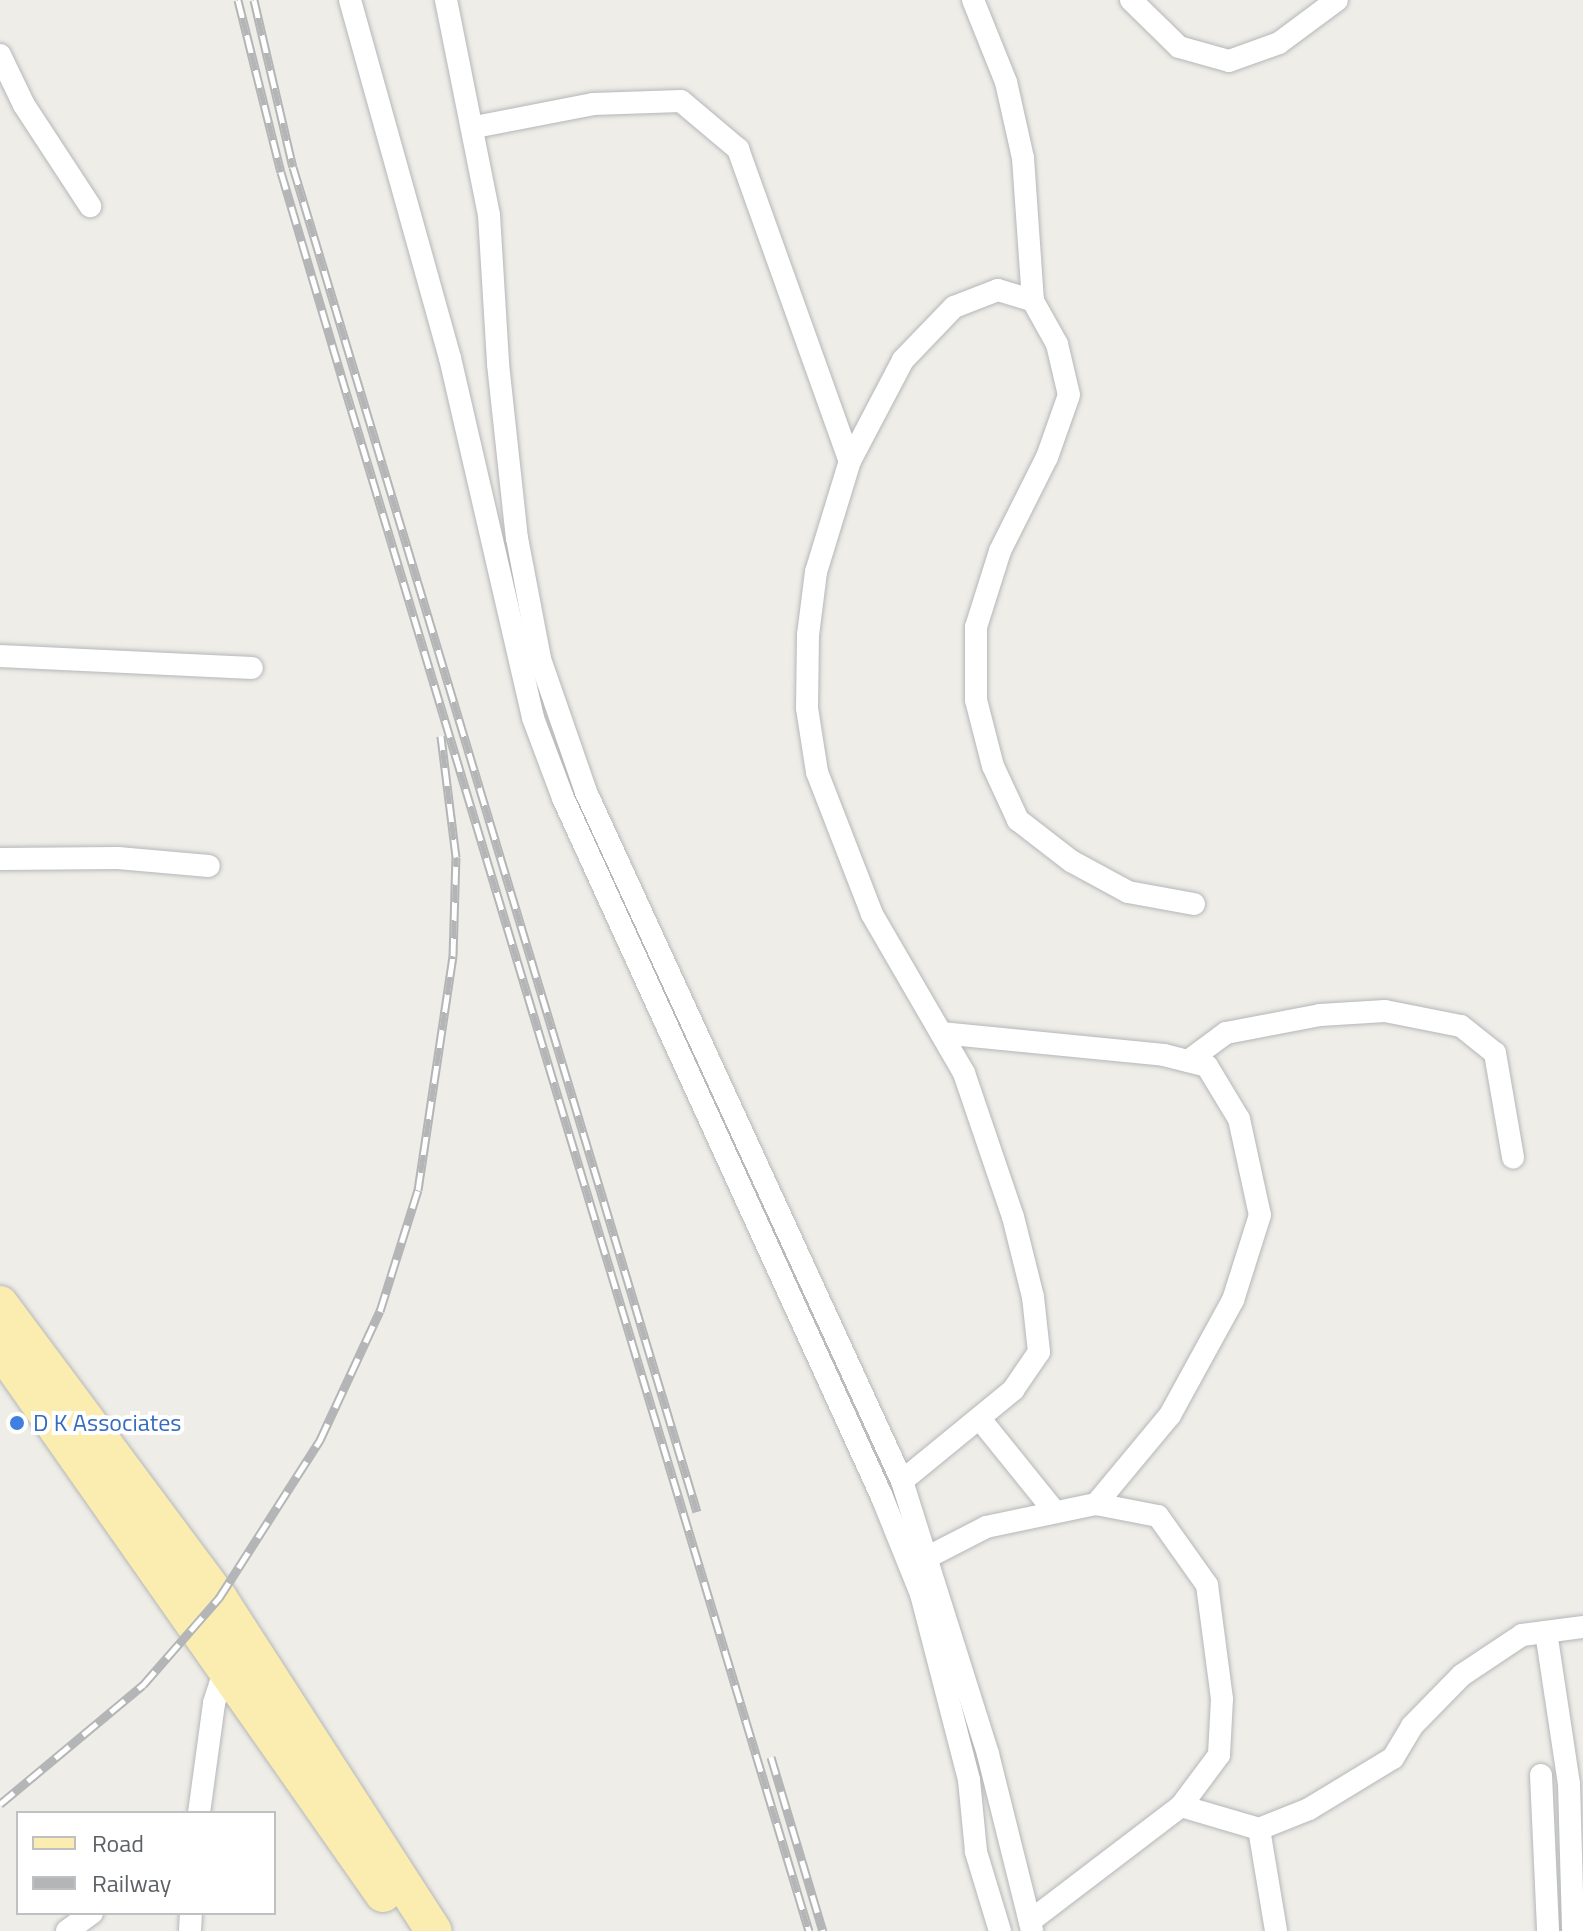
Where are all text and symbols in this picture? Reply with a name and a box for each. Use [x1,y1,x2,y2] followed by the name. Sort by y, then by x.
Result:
[33,1409,181,1437] place label: D K Associates
[8,1414,26,1432] marker: D K Associates
[16,1811,276,1915] legend
[92,1825,144,1861] text: Road
[92,1865,171,1901] text: Railway

